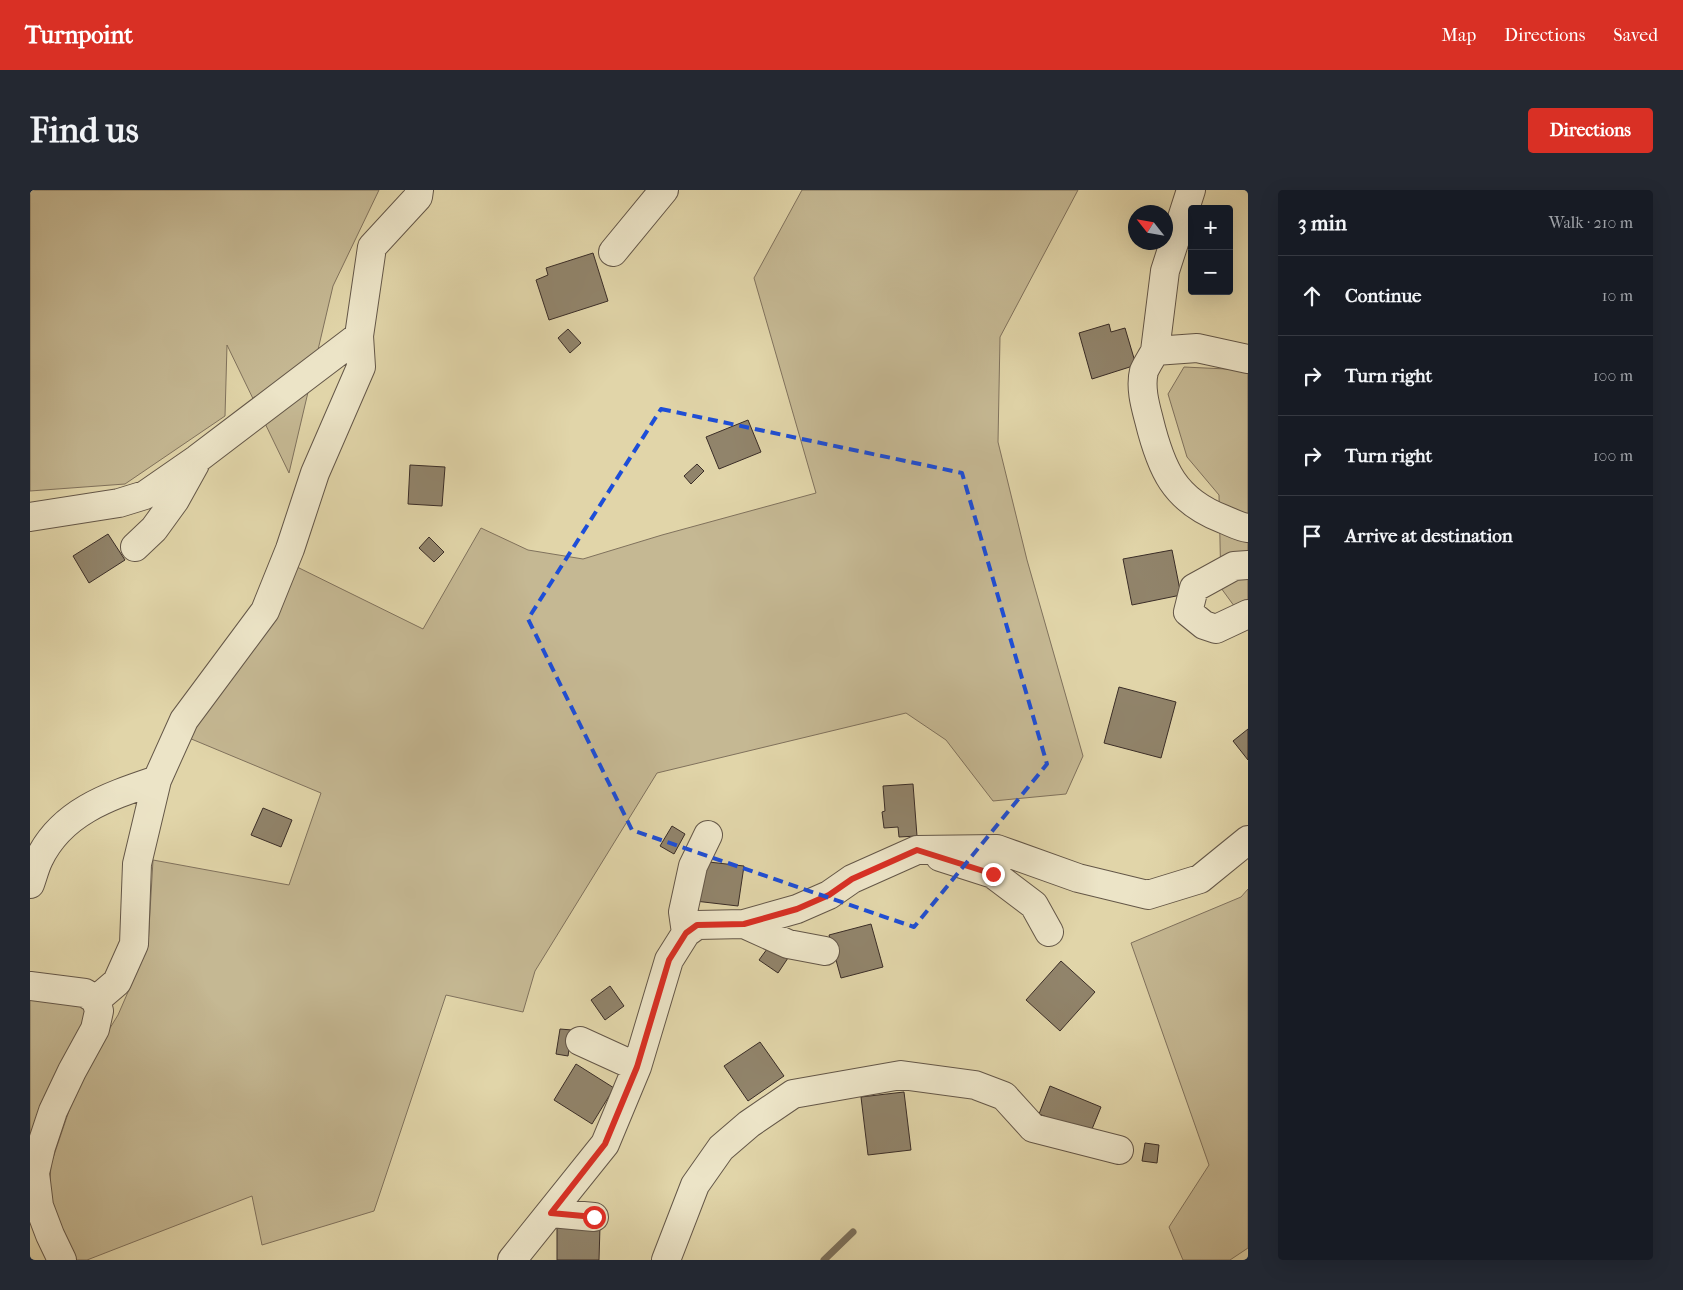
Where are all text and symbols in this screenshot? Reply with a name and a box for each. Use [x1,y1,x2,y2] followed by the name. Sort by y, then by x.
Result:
[25,21,133,49] text: Turnpoint
[1442,25,1476,46] text: Map
[1504,25,1585,46] text: Directions
[1613,25,1658,46] text: Saved
[1528,108,1653,153] button: Directions
[30,110,139,151] text: Find us
[1128,205,1173,250] north arrow
[1188,205,1233,295] map controls
[1188,205,1233,250] button: +
[1298,211,1347,235] text: 3 min
[1549,213,1633,232] text: Walk · 210 m
[1188,250,1233,295] button: −
[1298,282,1326,310] icon: ahead
[1345,285,1421,307] text: Continue
[1602,286,1633,305] text: 10 m
[1298,362,1326,390] icon: right
[1345,365,1432,387] text: Turn right
[1593,366,1633,385] text: 100 m
[1298,442,1326,470] icon: right
[1345,445,1432,467] text: Turn right
[1593,446,1633,465] text: 100 m
[1298,522,1326,550] icon: arrive
[1345,525,1513,547] text: Arrive at destination
[982,863,1005,886] route end
[583,1206,606,1229] route start

